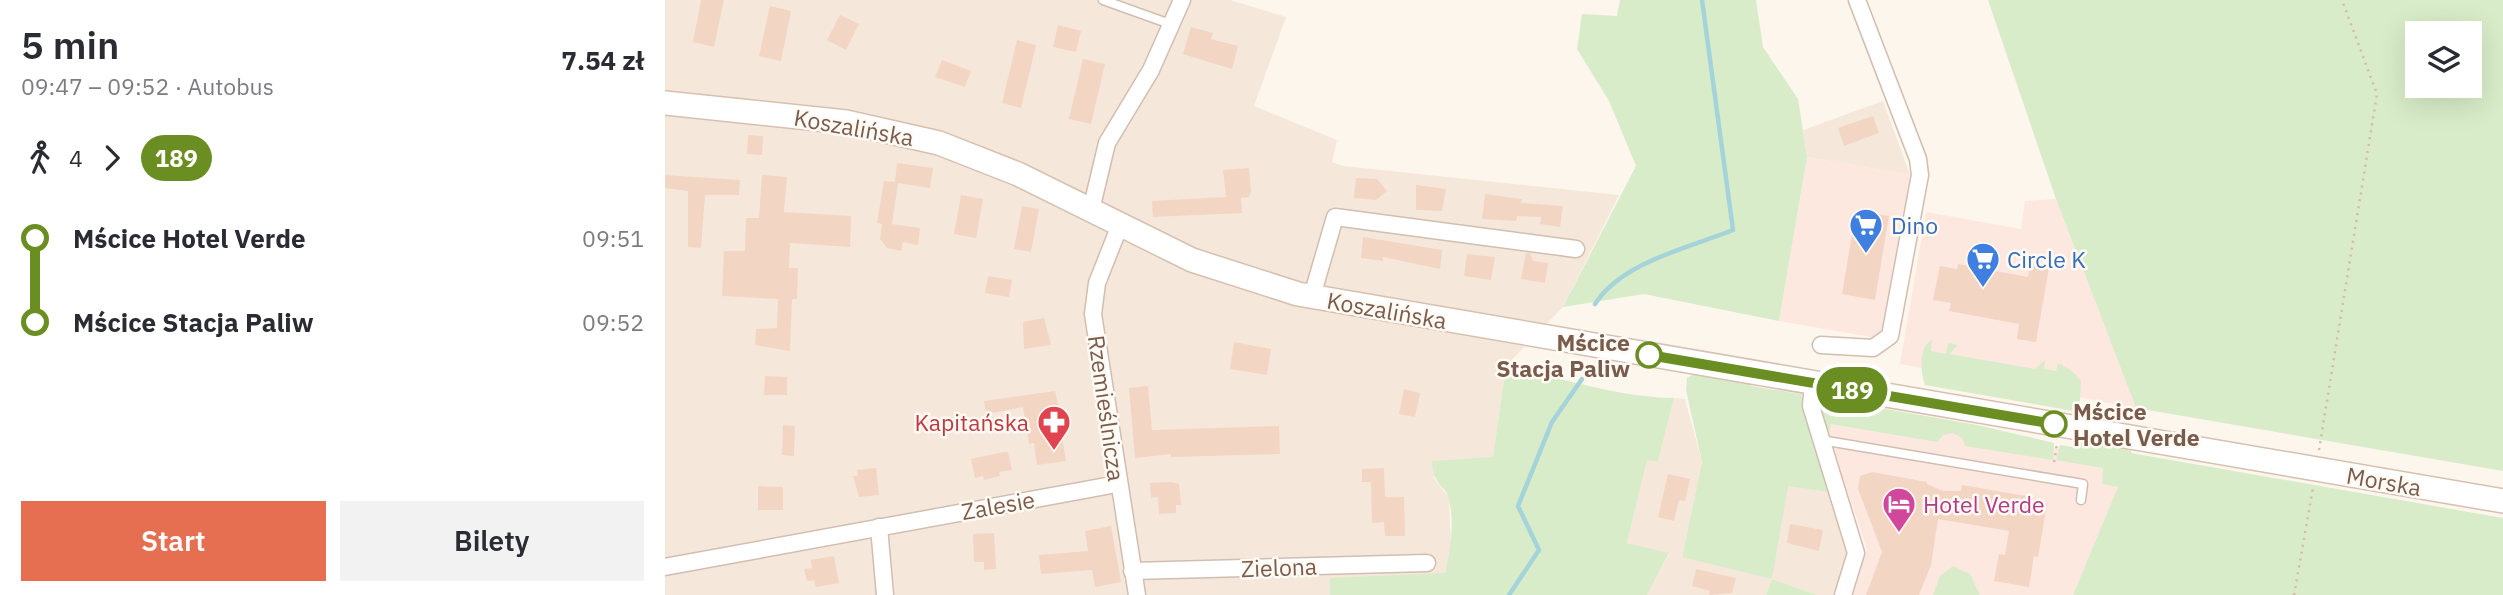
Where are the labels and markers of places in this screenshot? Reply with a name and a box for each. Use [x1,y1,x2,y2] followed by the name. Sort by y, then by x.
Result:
[1847,206,1885,255] supermarket icon: Dino
[1891,210,1938,240] place label: Dino
[1964,240,2002,289] supermarket icon: Circle K
[2007,244,2086,274] place label: Circle K
[1496,327,1630,383] place label: Mścice Stacja Paliw
[1636,342,1662,368] marker: Mścice Stacja Paliw
[2073,396,2200,452] place label: Mścice Hotel Verde
[1035,403,1073,452] pharmacy icon: Kapitańska
[914,407,1029,437] place label: Kapitańska
[2041,411,2067,437] marker: Mścice Hotel Verde
[1880,485,1918,534] hotel icon: Hotel Verde
[1923,489,2045,519] place label: Hotel Verde

